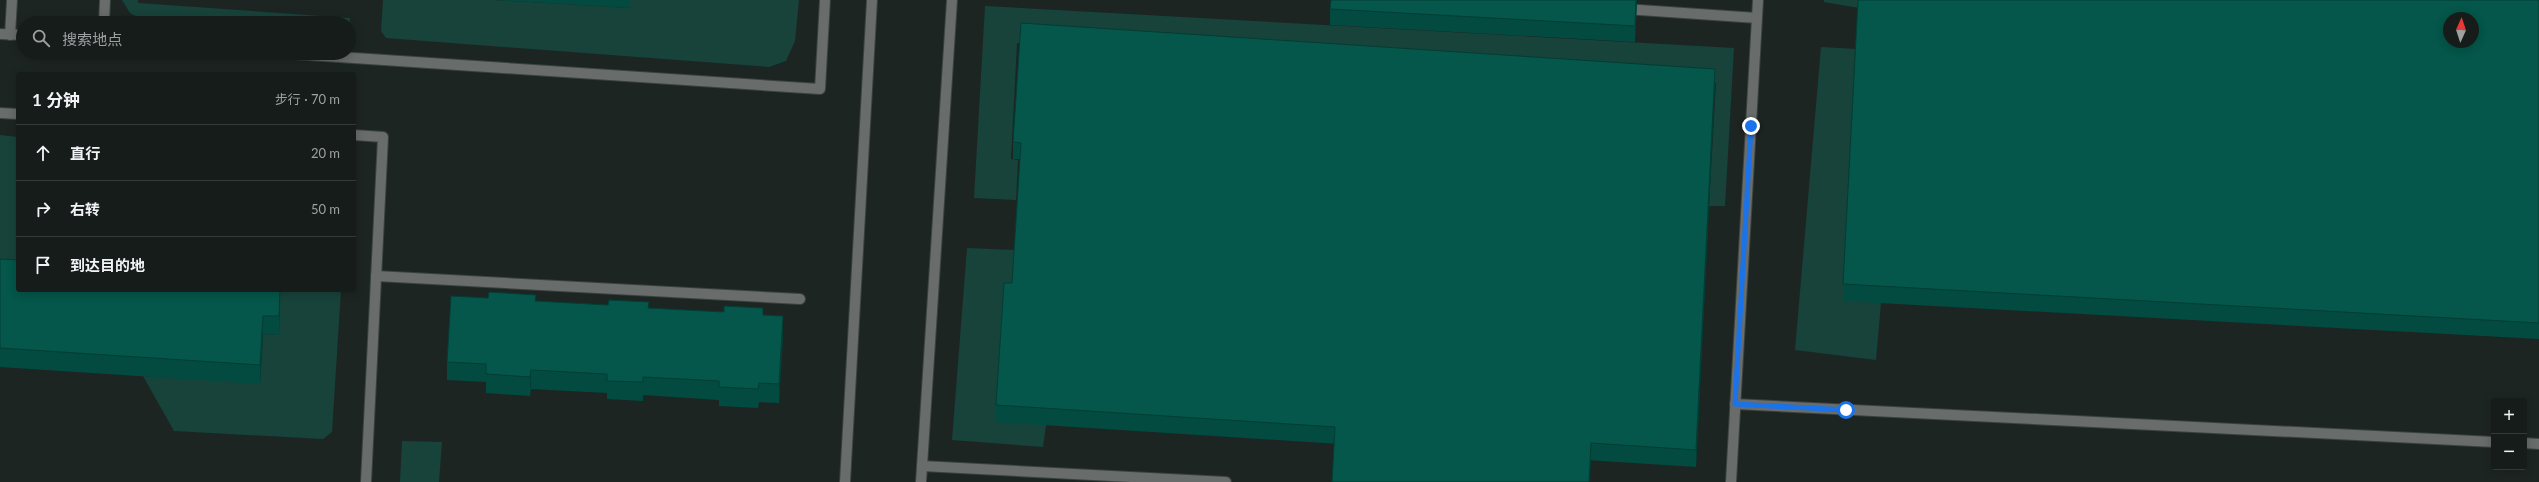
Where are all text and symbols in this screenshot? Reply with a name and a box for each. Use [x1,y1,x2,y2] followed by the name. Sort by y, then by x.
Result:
[2443,12,2479,48] north arrow
[16,16,356,60] search box
[30,27,52,49] icon: search
[62,30,122,48] text: 搜索地点
[32,89,80,110] text: 1 分钟
[275,91,340,107] text: 步行 · 70 m
[1742,117,1760,135] route end
[32,142,54,164] icon: ahead
[70,144,100,162] text: 直行
[311,145,340,161] text: 20 m
[32,198,54,220] icon: right
[70,200,100,218] text: 右转
[311,201,340,217] text: 50 m
[32,254,54,276] icon: arrive
[70,256,145,274] text: 到达目的地
[2491,398,2527,470] map controls
[2491,398,2527,434] button: +
[1837,401,1855,419] route start
[2491,434,2527,470] button: −

